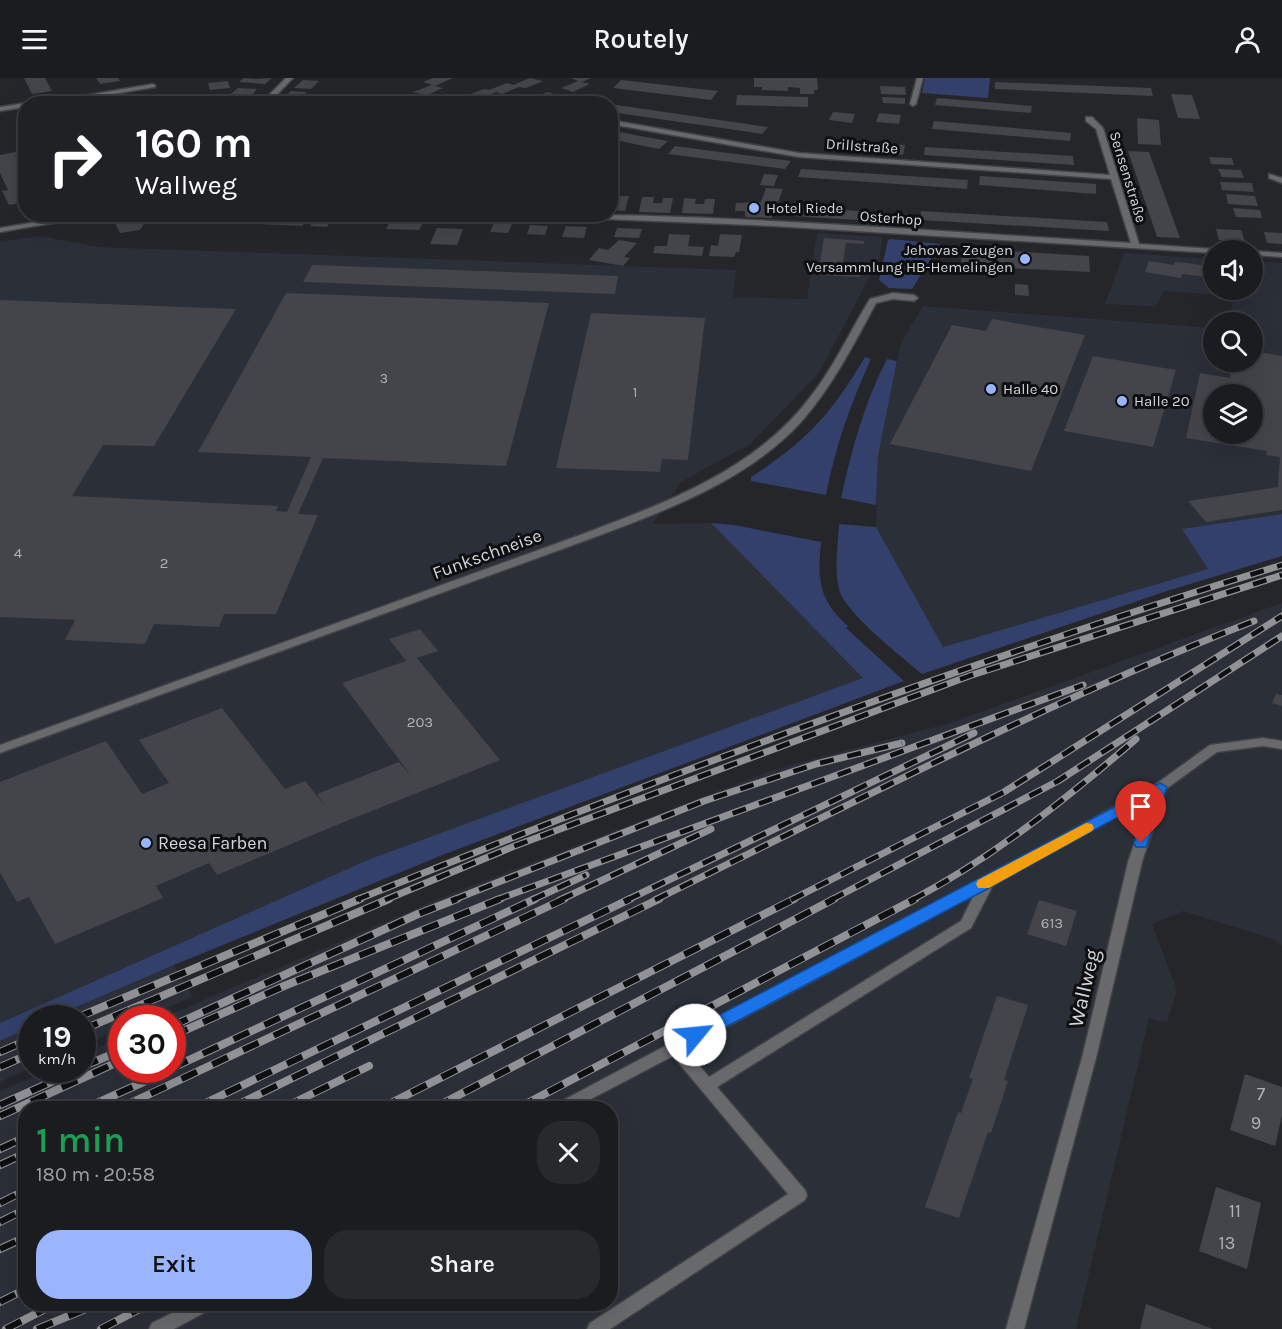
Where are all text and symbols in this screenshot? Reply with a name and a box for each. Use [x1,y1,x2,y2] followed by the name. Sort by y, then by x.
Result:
[18,23,51,56] icon: menu
[593,23,689,55] text: Routely
[1231,23,1264,56] icon: person
[135,118,253,168] text: 160 m
[36,120,114,198] icon: right
[1106,129,1150,225] street label: Sensenstraße
[825,134,899,158] street label: Drillstraße
[135,169,237,201] text: Wallweg
[766,199,843,217] place label: Hotel Riede
[747,201,761,215] marker: Hotel Riede
[859,207,923,229] street label: Osterhop
[1203,240,1263,444] map controls
[1203,240,1263,300] button: sound
[806,241,1013,276] place label: Jehovas Zeugen Versammlung HB-Hemelingen
[1018,252,1032,266] marker: Jehovas Zeugen Versammlung HB-Hemelingen
[1203,312,1263,372] button: search
[380,370,388,387] house number: 3
[1003,380,1058,398] place label: Halle 40
[984,382,998,396] marker: Halle 40
[633,384,637,401] house number: 1
[1203,384,1263,444] button: layers
[1134,392,1190,410] place label: Halle 20
[1115,394,1129,408] marker: Halle 20
[429,524,545,584] street label: Funkschneise
[14,544,23,562] house number: 4
[160,554,168,572] house number: 2
[407,713,433,731] house number: 203
[1115,781,1166,843] pin
[1124,790,1157,823] icon: arrive
[158,832,267,854] place label: Reesa Farben
[139,836,153,850] marker: Reesa Farben
[1041,914,1063,932] house number: 613
[1063,947,1105,1029] street label: Wallweg
[663,1003,727,1067] position arrow
[108,1005,186,1083] speed limit sign: 30
[42,1019,71,1055] text: 19
[38,1050,76,1068] text: km/h
[1257,1083,1266,1105] house number: 7
[1251,1112,1261,1134] house number: 9
[36,1119,125,1161] text: 1 min
[537,1121,600,1184] button: close
[36,1163,155,1186] text: 180 m · 20:58
[1229,1200,1241,1222] house number: 11
[36,1230,312,1299] button: Exit
[324,1230,600,1299] button: Share
[1219,1232,1235,1254] house number: 13

